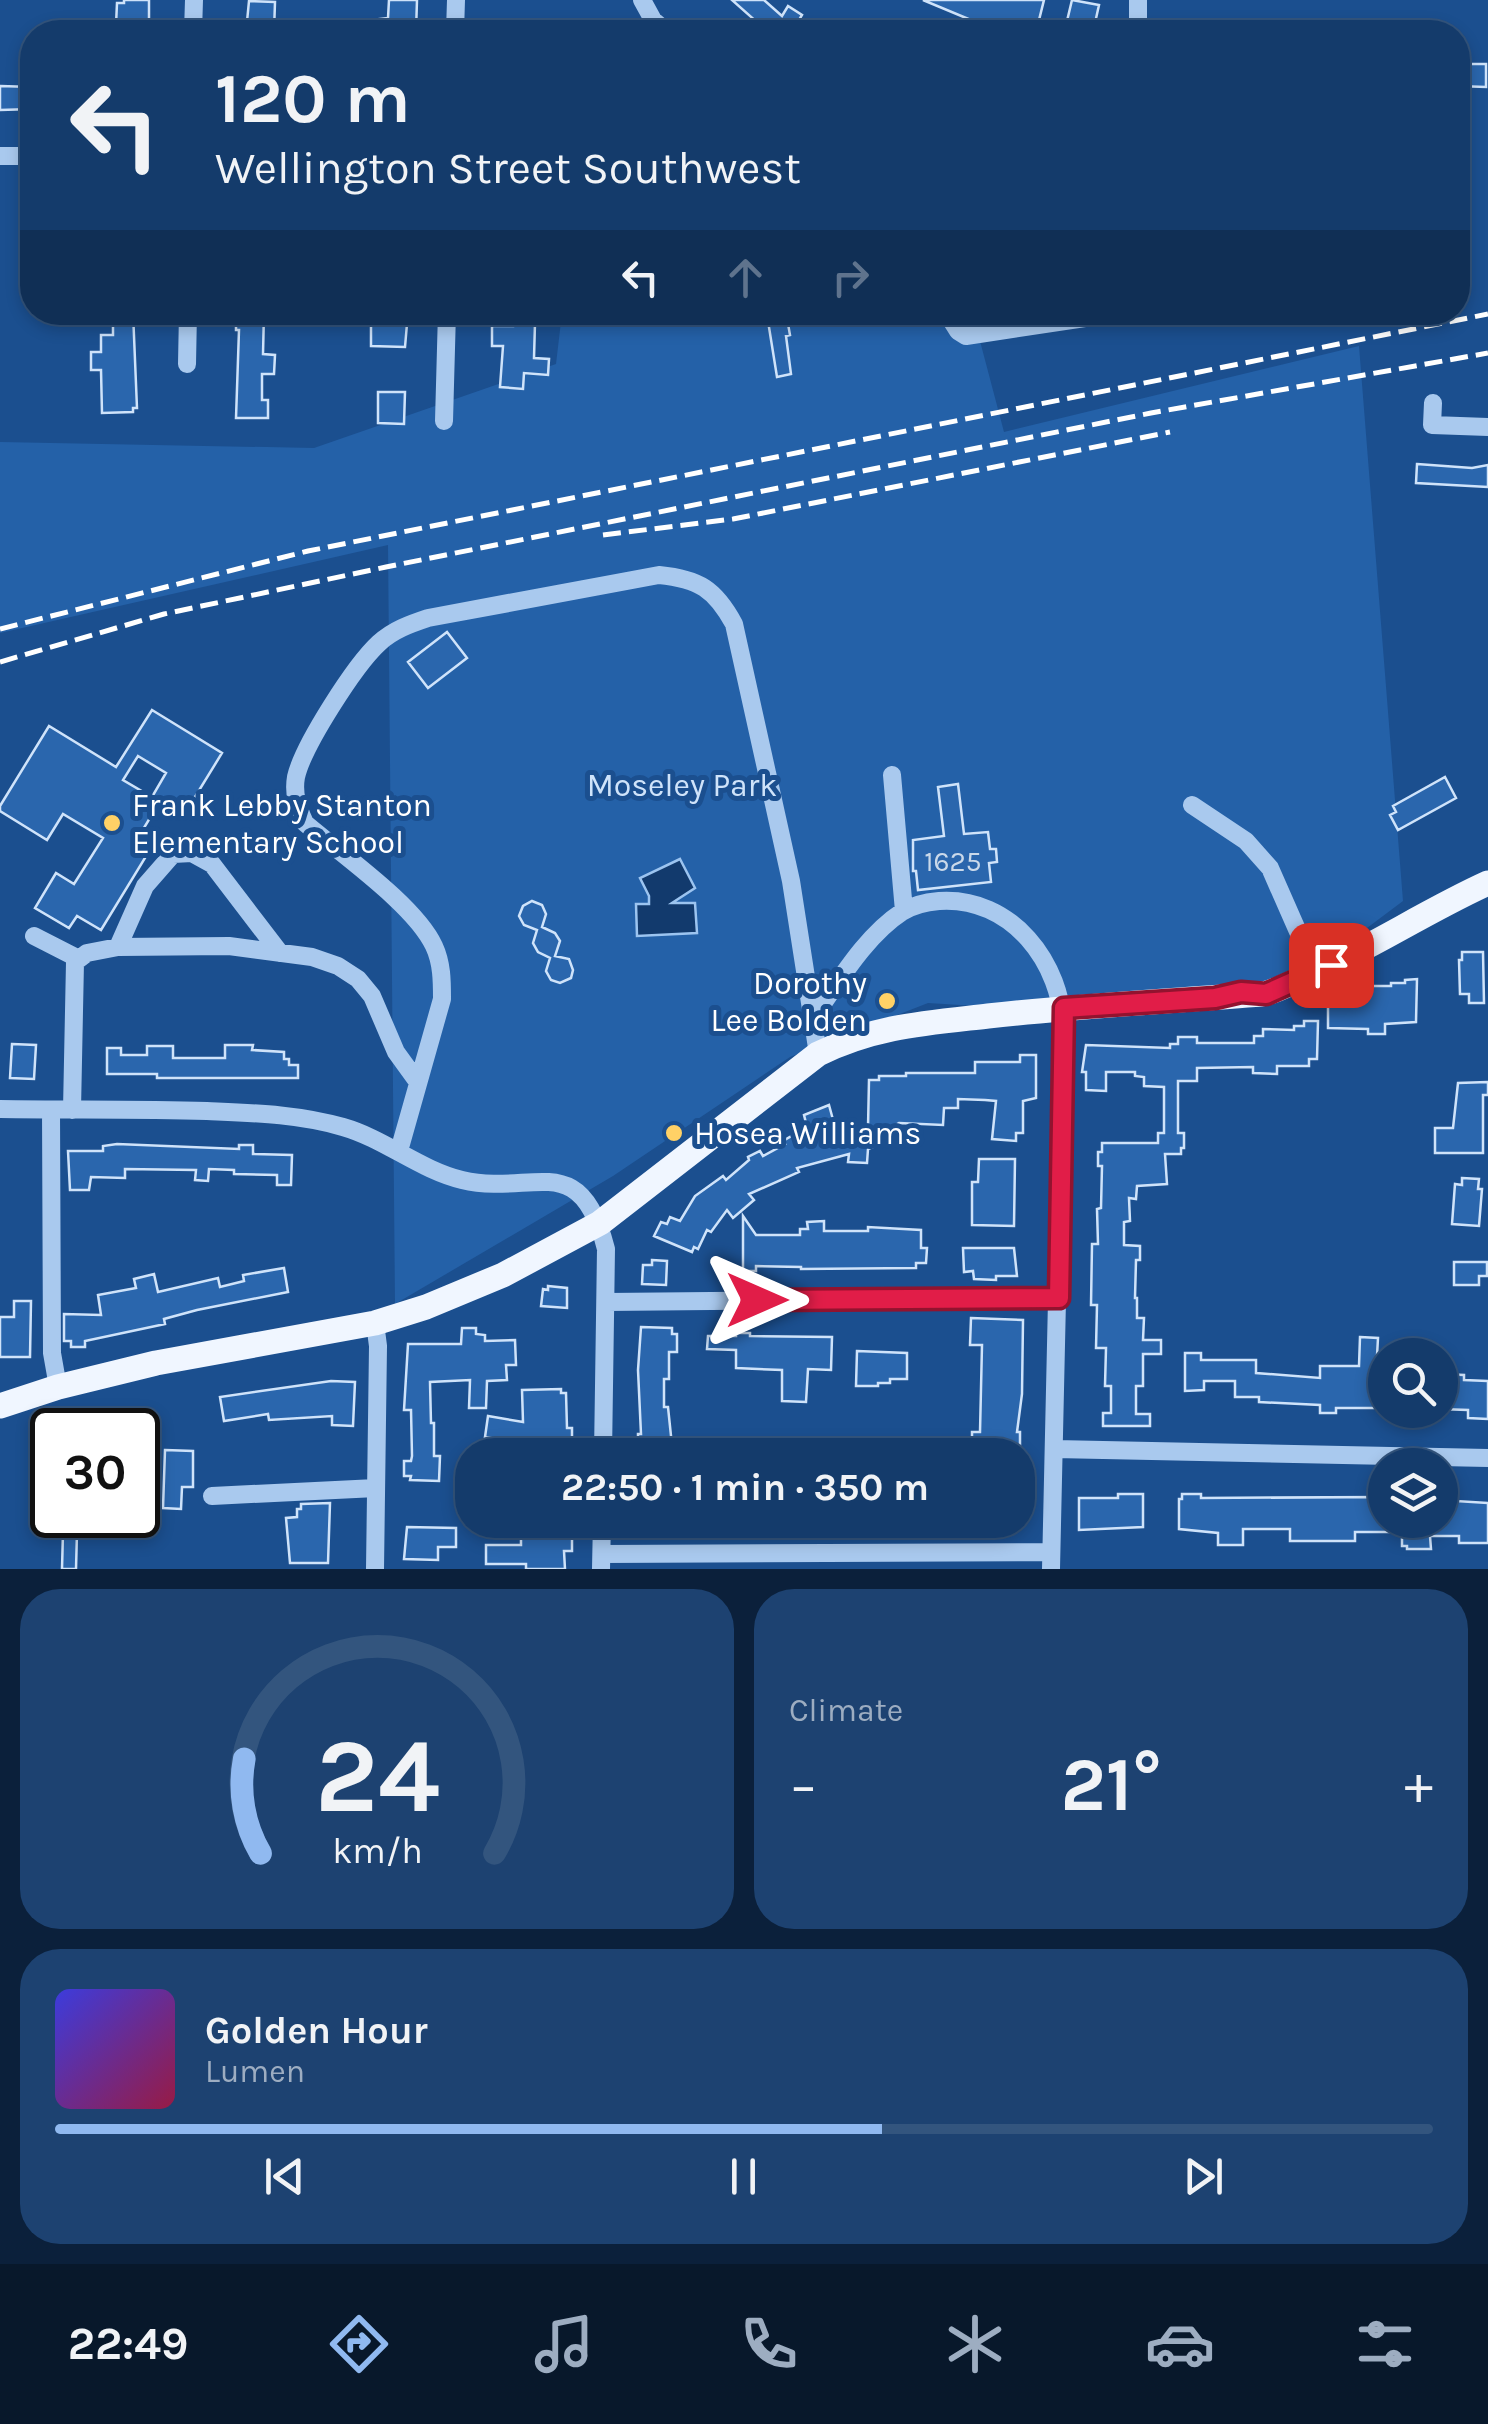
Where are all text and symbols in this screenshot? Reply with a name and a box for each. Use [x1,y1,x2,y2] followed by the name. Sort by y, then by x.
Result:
[215,58,411,140] text: 120 m
[50,60,180,190] icon: left
[215,142,801,194] text: Wellington Street Southwest
[613,250,668,305] icon: left
[718,250,773,305] icon: ahead
[823,250,878,305] icon: right
[587,767,777,804] park label: Moseley Park
[132,787,432,861] place label: Frank Lebby Stanton Elementary School
[101,812,123,834] marker: Frank Lebby Stanton Elementary School
[924,845,982,878] house number: 1625
[1289,923,1374,1008] pin
[1304,938,1359,993] icon: arrive
[711,965,867,1039] place label: Dorothy Lee Bolden
[876,990,898,1012] marker: Dorothy Lee Bolden
[694,1115,921,1152] place label: Hosea Williams
[663,1122,685,1144] marker: Hosea Williams
[705,1248,809,1352] position arrow
[1368,1338,1458,1538] map controls
[1368,1338,1458,1428] button: search
[30,1408,160,1538] speed limit sign: 30
[1368,1448,1458,1538] button: layers
[561,1465,929,1510] text: 22:50 · 1 min · 350 m
[789,1692,903,1729] text: Climate
[315,1716,439,1837] text: 24
[1060,1741,1162,1829] text: 21°
[789,1753,818,1817] text: −
[1404,1753,1433,1817] text: +
[332,1830,422,1872] text: km/h
[205,2008,428,2053] text: Golden Hour
[205,2053,305,2090] text: Lumen
[257,2149,312,2204] icon: previous
[716,2149,771,2204] icon: pause
[1176,2149,1231,2204] icon: next
[324,2309,394,2379] icon: directions
[529,2309,599,2379] icon: music
[734,2309,804,2379] icon: phone
[940,2309,1010,2379] icon: climate
[1145,2309,1215,2379] icon: car
[1350,2309,1420,2379] icon: filters
[68,2318,188,2370] text: 22:49

